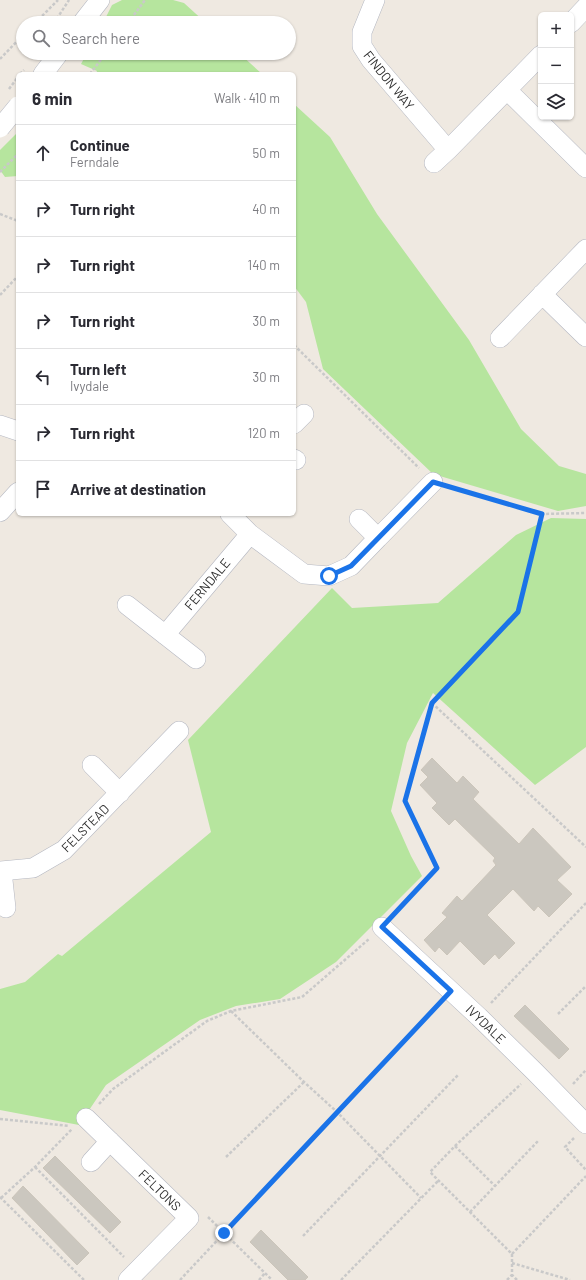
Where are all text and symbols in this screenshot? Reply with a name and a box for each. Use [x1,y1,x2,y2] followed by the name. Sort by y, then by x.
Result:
[538,12,574,120] map controls
[538,12,574,48] button: +
[16,16,296,60] search box
[30,27,52,49] icon: search
[62,29,140,47] text: Search here
[360,47,418,113] street label: FINDON WAY
[538,48,574,84] button: −
[538,84,574,120] button: layers
[32,88,72,108] text: 6 min
[214,90,280,106] text: Walk · 410 m
[70,136,130,154] text: Continue
[32,142,54,164] icon: ahead
[253,145,280,161] text: 50 m
[70,154,119,170] text: Ferndale
[32,198,54,220] icon: right
[70,200,135,218] text: Turn right
[252,201,280,217] text: 40 m
[32,254,54,276] icon: right
[70,256,135,274] text: Turn right
[248,257,280,273] text: 140 m
[32,310,54,332] icon: right
[70,312,135,330] text: Turn right
[253,313,280,329] text: 30 m
[70,360,126,378] text: Turn left
[32,366,54,388] icon: left
[253,369,280,385] text: 30 m
[70,378,109,394] text: Ivydale
[32,422,54,444] icon: right
[70,424,135,442] text: Turn right
[248,425,280,441] text: 120 m
[32,478,54,500] icon: arrive
[70,480,206,498] text: Arrive at destination
[181,555,233,613] street label: FERNDALE
[320,567,338,585] route start
[58,801,112,855] street label: FELSTEAD
[463,1001,509,1047] street label: IVYDALE
[135,1166,185,1214] street label: FELTONS
[215,1224,233,1242] route end

